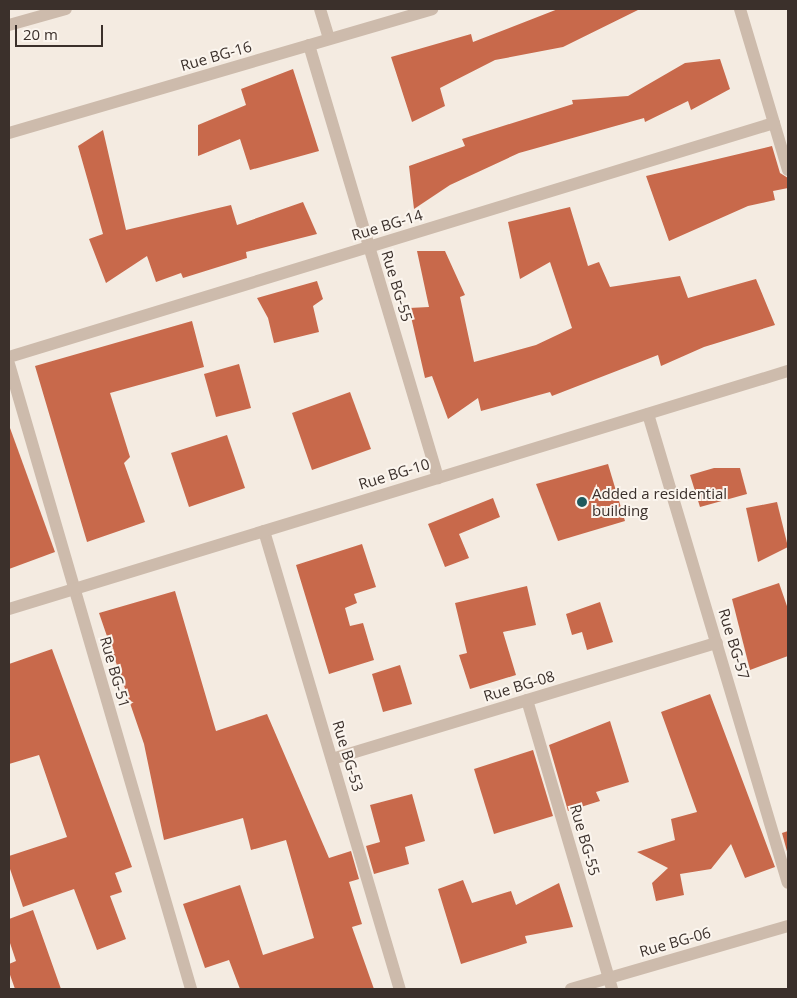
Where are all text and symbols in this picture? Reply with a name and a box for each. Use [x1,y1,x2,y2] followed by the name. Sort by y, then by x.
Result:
[18,15,105,47] scale bar
[23,24,58,44] text: 20 m
[178,37,254,75] street label: Rue BG-16
[349,206,425,244] street label: Rue BG-14
[378,248,416,324] street label: Rue BG-55
[356,455,432,493] street label: Rue BG-10
[592,484,727,519] place label: Added a residential building
[576,496,588,508] marker: Added a residential building
[715,606,753,682] street label: Rue BG-57
[96,634,134,710] street label: Rue BG-51
[481,667,557,705] street label: Rue BG-08
[329,718,367,794] street label: Rue BG-53
[566,802,604,878] street label: Rue BG-55
[637,923,713,961] street label: Rue BG-06

